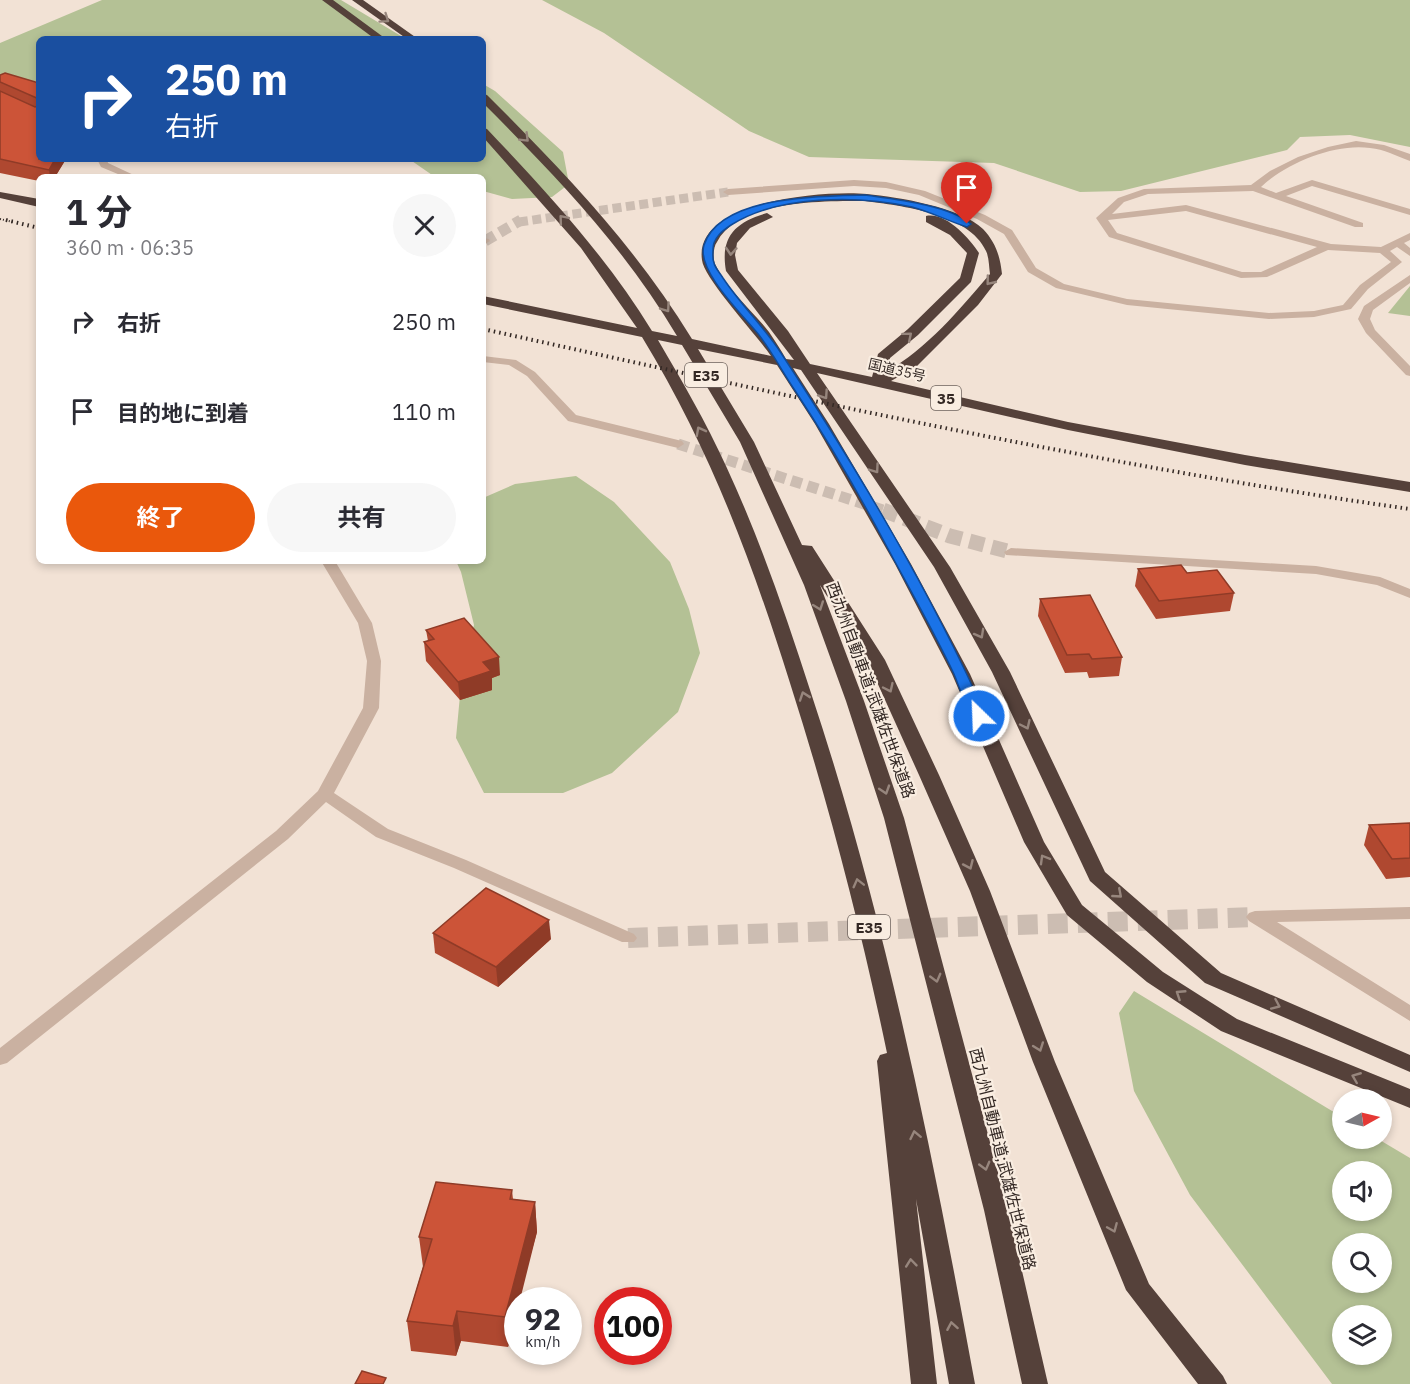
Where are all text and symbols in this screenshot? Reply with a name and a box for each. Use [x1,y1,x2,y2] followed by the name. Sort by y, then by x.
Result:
[379,12,390,23] one-way arrow
[165,52,288,107] text: 250 m
[66,60,144,138] icon: right
[165,108,219,143] text: 右折
[517,131,528,142] one-way arrow
[941,162,992,224] pin
[950,171,983,204] icon: arrive
[66,188,132,235] text: 1 分
[393,194,456,257] button: close
[559,215,570,226] one-way arrow
[66,234,194,261] text: 360 m · 06:35
[725,246,738,256] one-way arrow
[986,274,997,285] one-way arrow
[659,301,670,312] one-way arrow
[66,305,99,338] icon: right
[392,307,456,336] text: 250 m
[117,308,161,337] text: 右折
[901,332,912,343] one-way arrow
[866,355,928,385] street label: 国道35号
[685,363,727,387] road number: E35
[931,386,961,410] road number: 35
[817,388,828,399] one-way arrow
[66,395,99,428] icon: arrive
[392,397,456,426] text: 110 m
[117,398,249,427] text: 目的地に到着
[696,426,708,437] one-way arrow
[868,463,879,474] one-way arrow
[66,483,255,552] button: 終了
[267,483,456,552] button: 共有
[822,579,920,801] street label: 西九州自動車道;武雄佐世保道路
[812,600,825,611] one-way arrow
[972,627,984,638] one-way arrow
[882,681,894,692] one-way arrow
[947,684,1011,748] position arrow
[799,691,811,702] one-way arrow
[1018,718,1030,729] one-way arrow
[877,784,890,795] one-way arrow
[1039,855,1051,865] one-way arrow
[962,859,974,870] one-way arrow
[853,878,866,888] one-way arrow
[1111,887,1122,898] one-way arrow
[848,915,890,939] road number: E35
[928,973,941,983] one-way arrow
[1176,990,1187,1001] one-way arrow
[1269,998,1280,1010] one-way arrow
[1031,1042,1044,1052] one-way arrow
[966,1046,1040,1272] street label: 西九州自動車道;武雄佐世保道路
[1351,1072,1362,1084] one-way arrow
[1332,1089,1392,1149] north arrow
[1332,1089,1392,1365] map controls
[909,1130,922,1140] one-way arrow
[977,1161,990,1171] one-way arrow
[1332,1161,1392,1221] button: sound
[1106,1221,1118,1232] one-way arrow
[1332,1233,1392,1293] button: search
[905,1259,918,1268] one-way arrow
[594,1287,672,1365] speed limit sign: 100
[525,1299,561,1338] text: 92
[1332,1305,1392,1365] button: layers
[946,1322,959,1332] one-way arrow
[525,1332,561,1351] text: km/h

